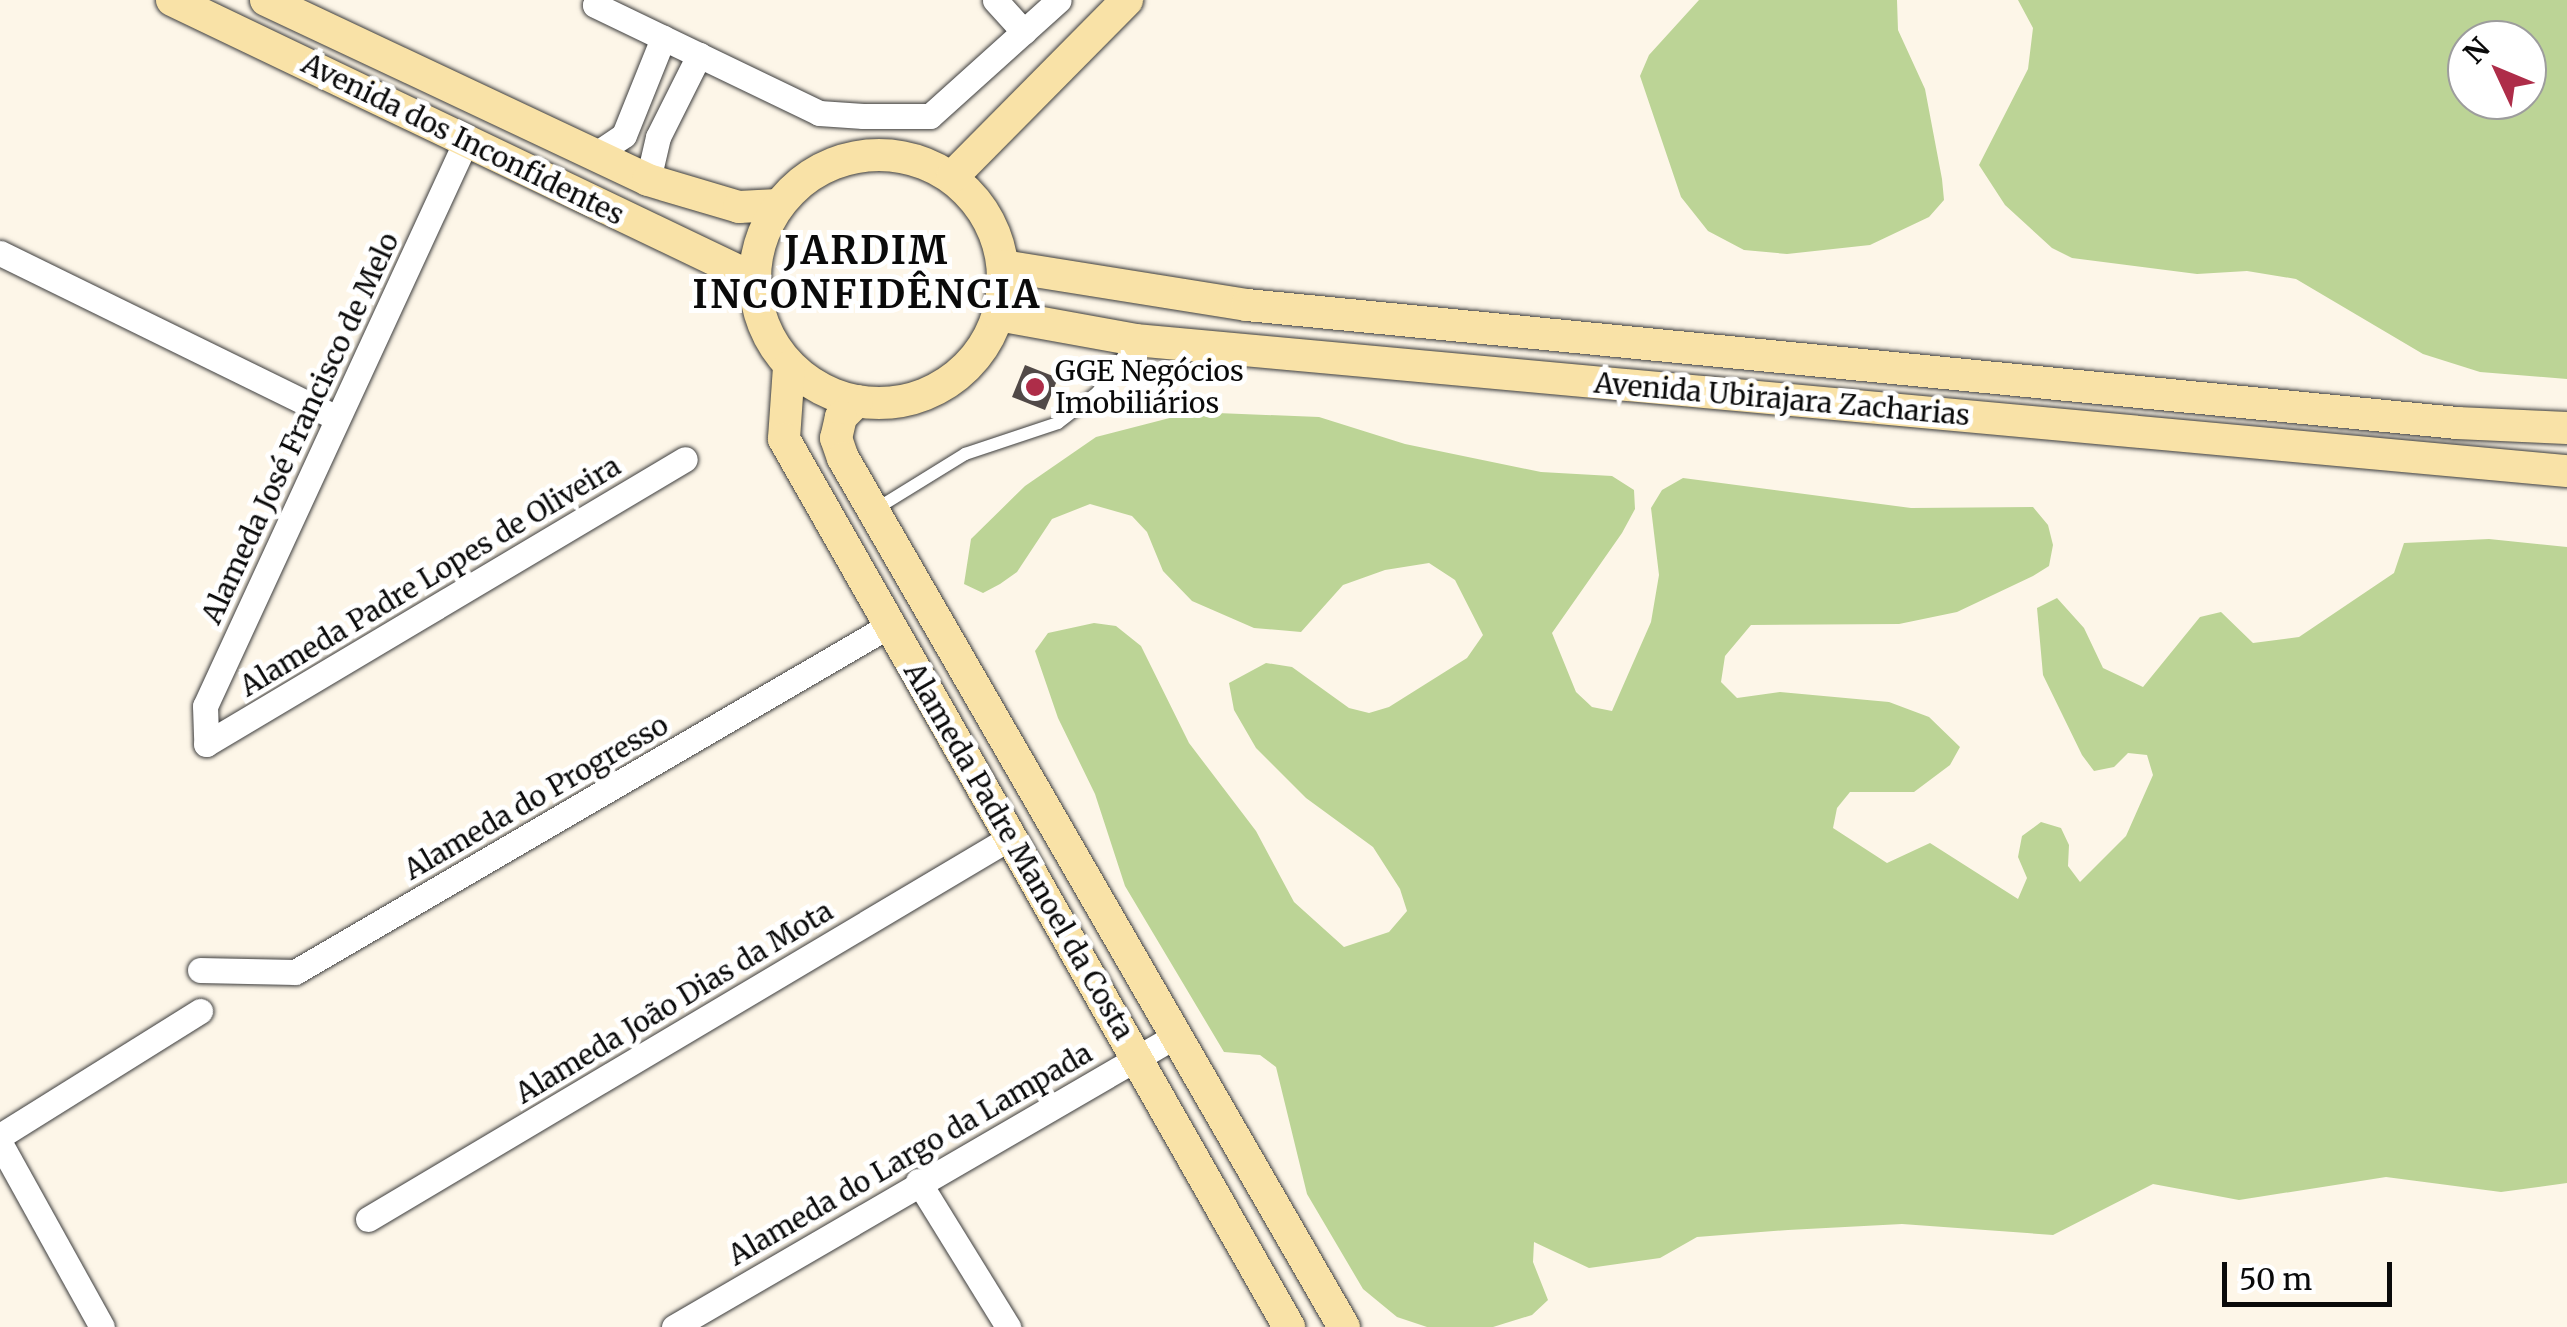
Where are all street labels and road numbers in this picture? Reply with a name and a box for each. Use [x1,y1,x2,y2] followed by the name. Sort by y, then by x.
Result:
[296,46,630,232] street label: Avenida dos Inconfidentes
[194,227,406,629] street label: Alameda José Francisco de Melo
[1593,366,1971,432] street label: Avenida Ubirajara Zacharias
[234,449,626,703] street label: Alameda Padre Lopes de Oliveira
[897,657,1141,1045] street label: Alameda Padre Manoel da Costa
[398,708,674,886] street label: Alameda do Progresso
[509,894,839,1110] street label: Alameda João Dias da Mota
[722,1036,1098,1272] street label: Alameda do Largo da Lampada

